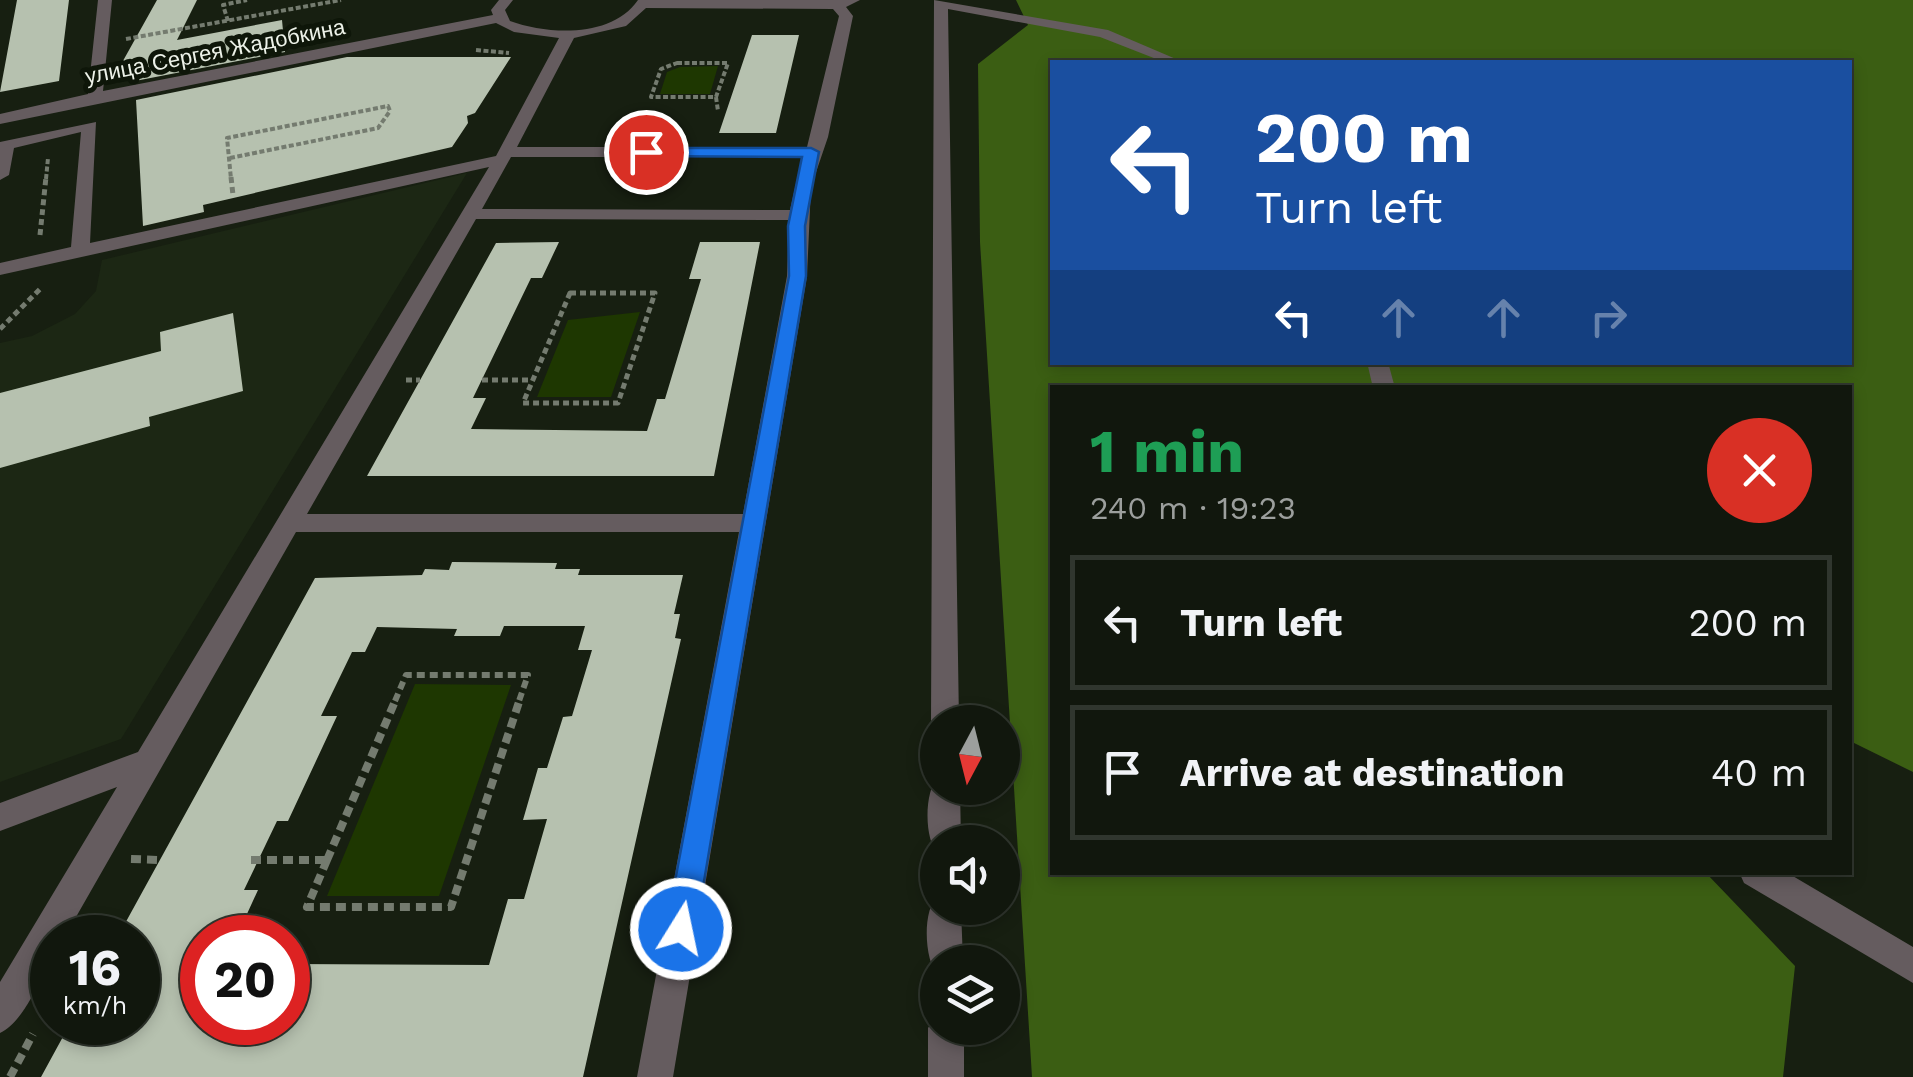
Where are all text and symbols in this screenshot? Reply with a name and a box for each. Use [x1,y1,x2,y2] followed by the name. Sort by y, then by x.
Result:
[83,14,348,89] street label: улица Сергея Жадобкина
[1255,97,1473,179] text: 200 m
[1090,100,1220,230] icon: left
[604,110,689,195] pin
[619,125,674,180] icon: arrive
[1255,181,1442,234] text: Turn left
[1266,290,1321,345] icon: left
[1371,290,1426,345] icon: ahead
[1476,290,1531,345] icon: ahead
[1581,290,1636,345] icon: right
[1090,416,1244,487] text: 1 min
[1707,418,1812,523] button: close
[1090,489,1296,527] text: 240 m · 19:23
[1095,595,1150,650] icon: left
[1180,601,1342,645] text: Turn left
[1688,601,1807,645] text: 200 m
[920,705,1020,805] north arrow
[920,705,1020,1045] map controls
[1095,745,1150,800] icon: arrive
[1180,751,1565,795] text: Arrive at destination
[1711,751,1807,795] text: 40 m
[920,825,1020,925] button: sound
[629,877,733,981] position arrow
[180,915,310,1045] speed limit sign: 20
[69,938,121,997] text: 16
[920,945,1020,1045] button: layers
[63,991,127,1020] text: km/h

